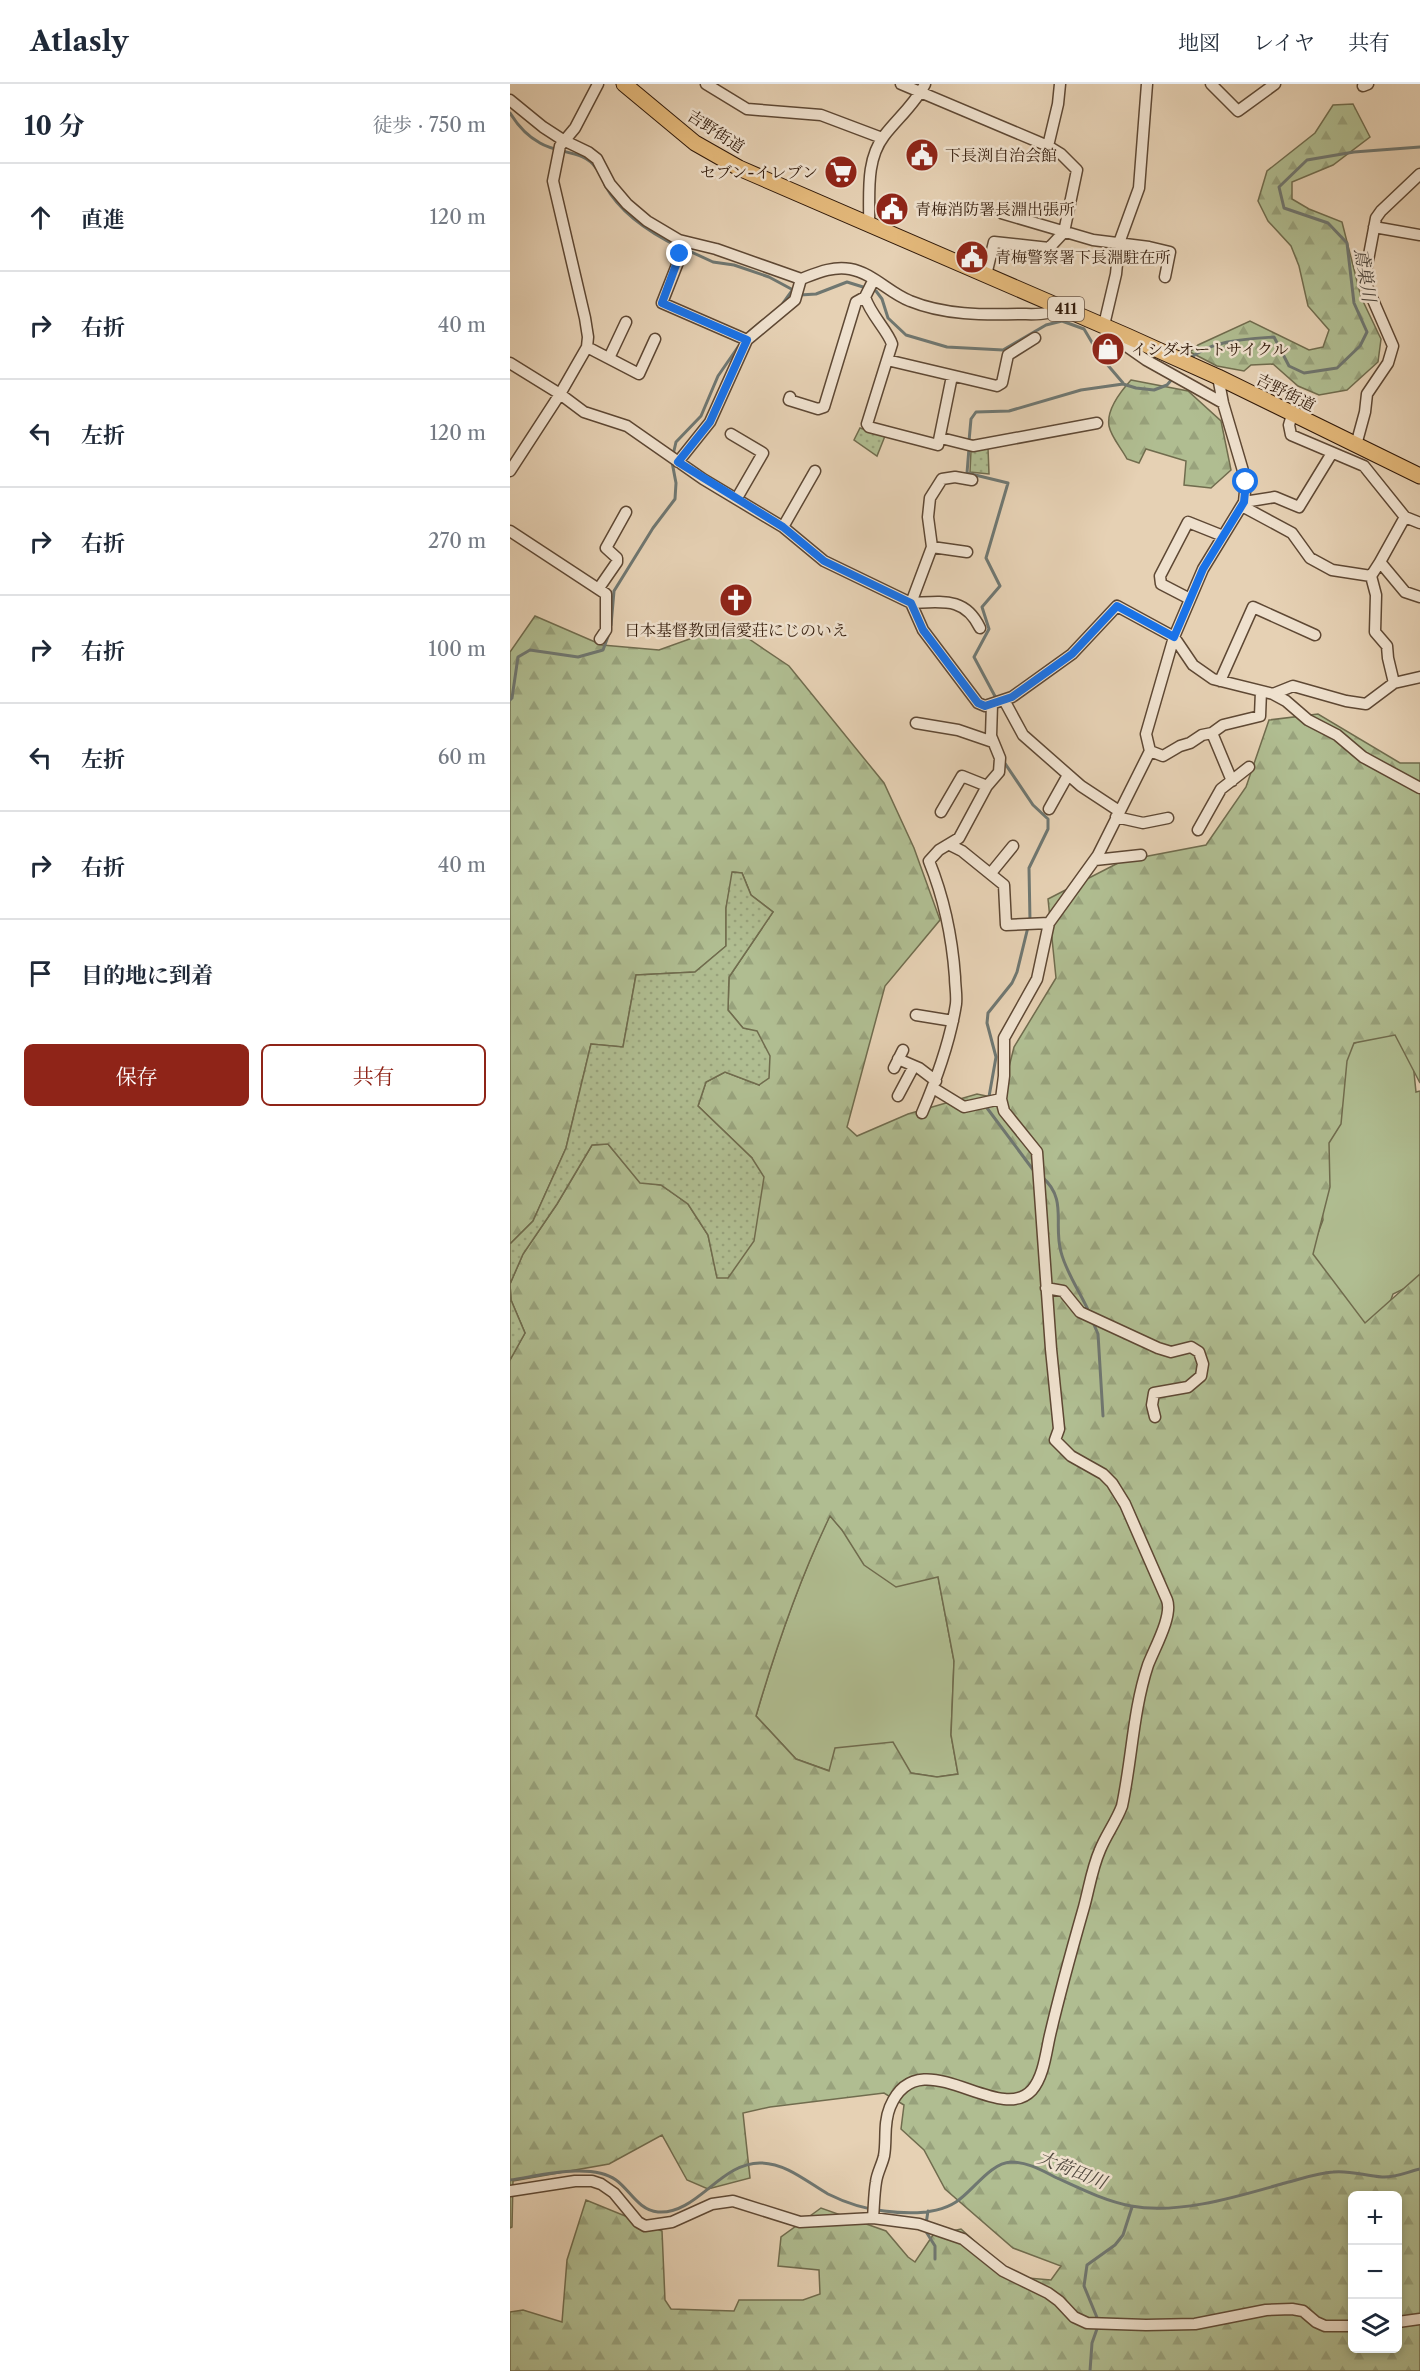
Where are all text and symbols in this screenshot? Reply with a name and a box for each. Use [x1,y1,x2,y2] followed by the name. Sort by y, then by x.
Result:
[30,24,129,58] text: Atlasly
[1178,30,1220,55] text: 地図
[1253,30,1315,55] text: レイヤ
[1348,30,1390,55] text: 共有
[684,105,748,157] street label: 吉野街道
[24,110,85,142] text: 10 分
[372,113,486,137] text: 徒歩 · 750 m
[904,137,940,173] public building icon: 下長渕自治会館
[945,145,1057,165] place label: 下長渕自治会館
[823,154,859,190] supermarket icon: セブン-イレブン
[700,162,818,182] place label: セブン-イレブン
[874,191,910,227] public building icon: 青梅消防署長淵出張所
[915,199,1075,219] place label: 青梅消防署長淵出張所
[24,201,57,234] icon: ahead
[429,205,486,229] text: 120 m
[81,206,125,233] text: 直進
[954,239,990,275] public building icon: 青梅警察署下長淵駐在所
[666,240,692,266] route end
[995,247,1171,267] place label: 青梅警察署下長淵駐在所
[1350,247,1380,305] water label: 鳶巣川
[1048,297,1084,321] road number: 411
[24,309,57,342] icon: right
[438,313,486,337] text: 40 m
[81,314,125,341] text: 右折
[1090,331,1126,367] shop icon: イシダオートサイクル
[1131,339,1288,359] place label: イシダオートサイクル
[1253,369,1319,415] street label: 吉野街道
[24,417,57,450] icon: left
[429,421,486,445] text: 120 m
[81,422,125,449] text: 左折
[1232,468,1258,494] route start
[24,525,57,558] icon: right
[428,529,486,553] text: 270 m
[81,530,125,557] text: 右折
[718,582,754,618] church icon: 日本基督教団信愛荘にじのいえ
[624,620,848,640] place label: 日本基督教団信愛荘にじのいえ
[24,633,57,666] icon: right
[428,637,486,661] text: 100 m
[81,638,125,665] text: 右折
[24,741,57,774] icon: left
[438,745,486,769] text: 60 m
[81,746,125,773] text: 左折
[24,849,57,882] icon: right
[438,853,486,877] text: 40 m
[81,854,125,881] text: 右折
[24,957,57,990] icon: arrive
[81,962,213,989] text: 目的地に到着
[24,1044,249,1106] button: 保存
[261,1044,486,1106] button: 共有
[1035,2146,1111,2194] water label: 大荷田川
[1348,2191,1402,2353] map controls
[1348,2191,1402,2245] button: +
[1348,2245,1402,2299] button: −
[1348,2299,1402,2353] button: layers

